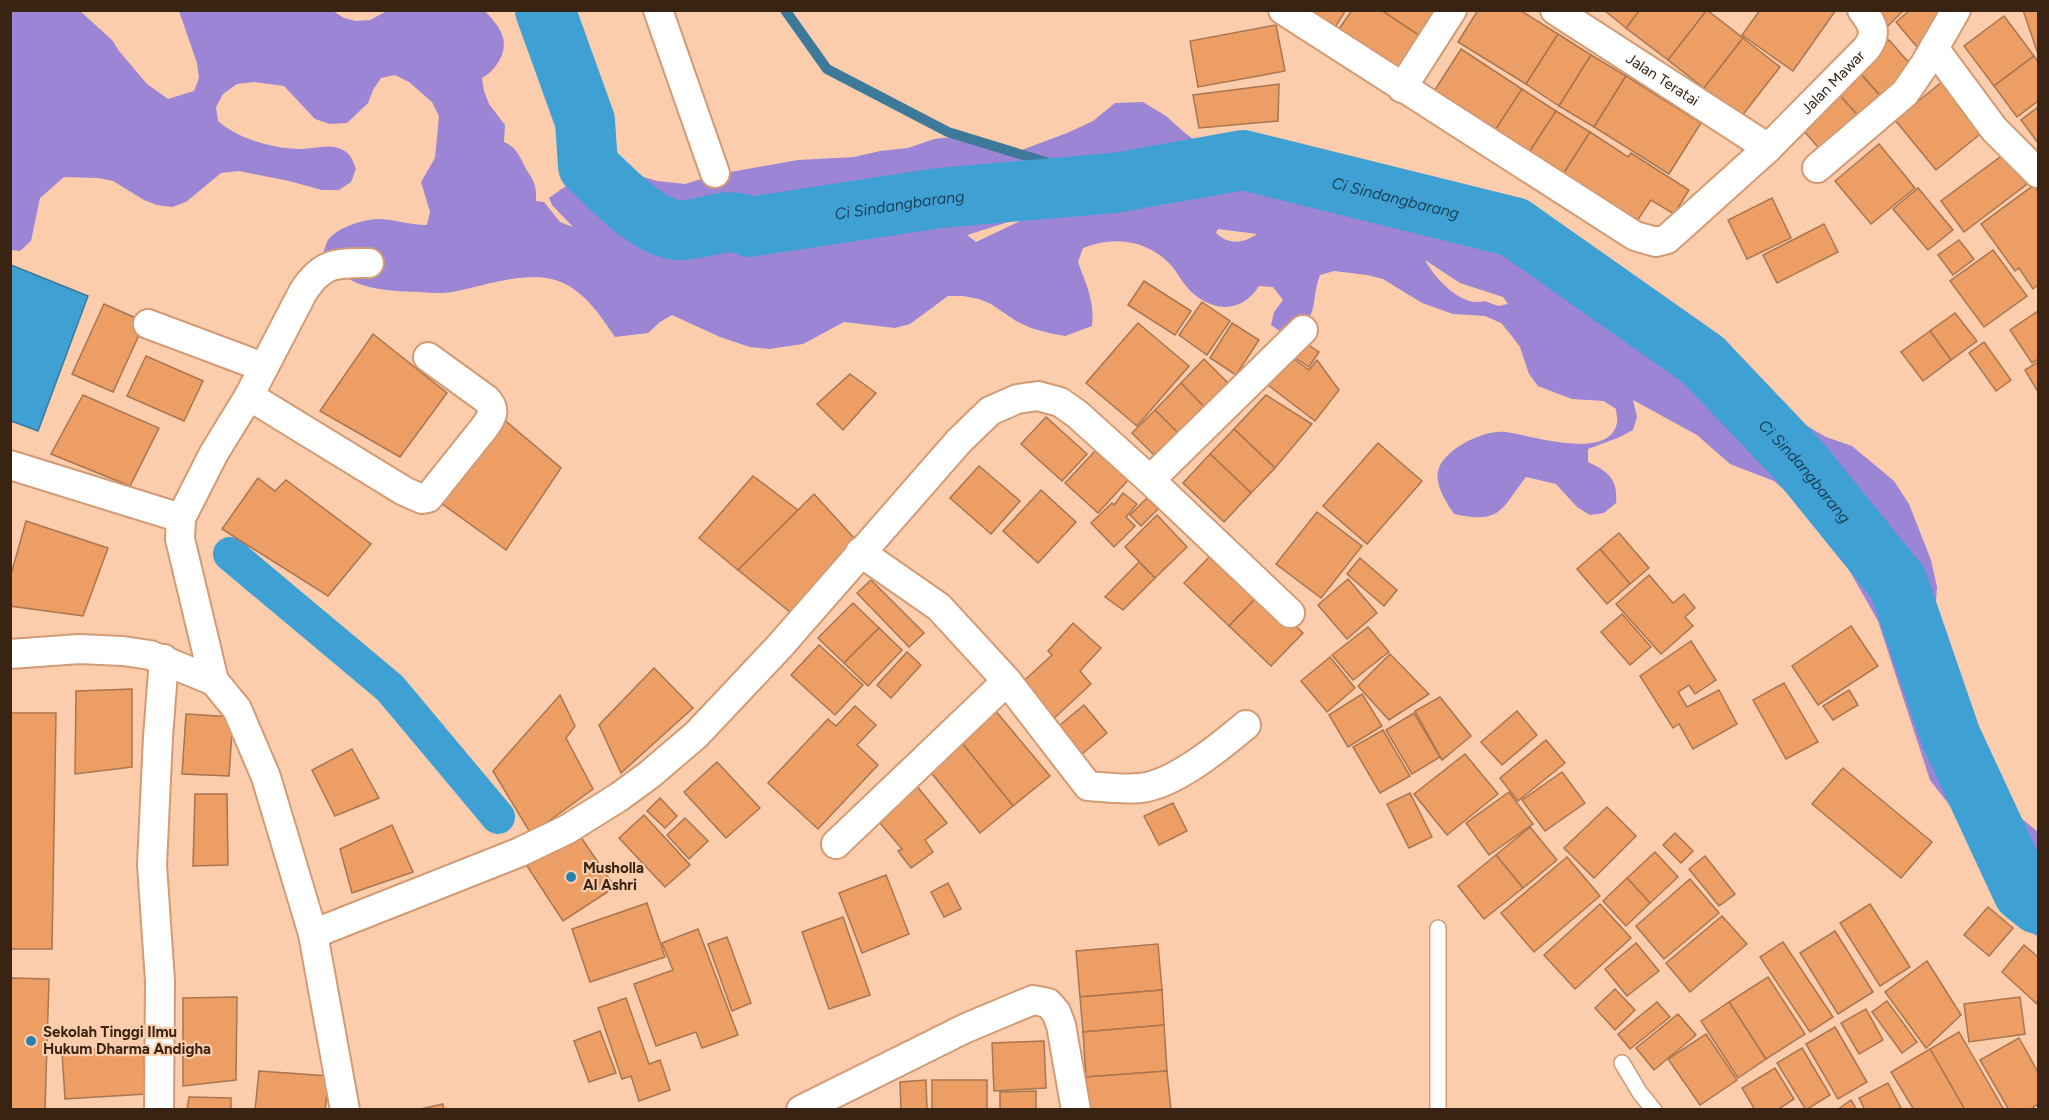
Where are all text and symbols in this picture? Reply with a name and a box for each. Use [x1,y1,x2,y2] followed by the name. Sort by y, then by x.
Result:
[1797,46,1869,118] street label: Jalan Mawar
[1622,49,1702,110] street label: Jalan Teratai
[1330,173,1461,223] water label: Ci Sindangbarang
[833,187,965,224] water label: Ci Sindangbarang
[1755,416,1855,527] water label: Ci Sindangbarang
[583,859,644,894] place label: Musholla Al Ashri
[564,870,578,884] marker: Musholla Al Ashri
[43,1023,211,1058] place label: Sekolah Tinggi Ilmu Hukum Dharma Andigha
[24,1034,38,1048] marker: Sekolah Tinggi Ilmu Hukum Dharma Andigha

